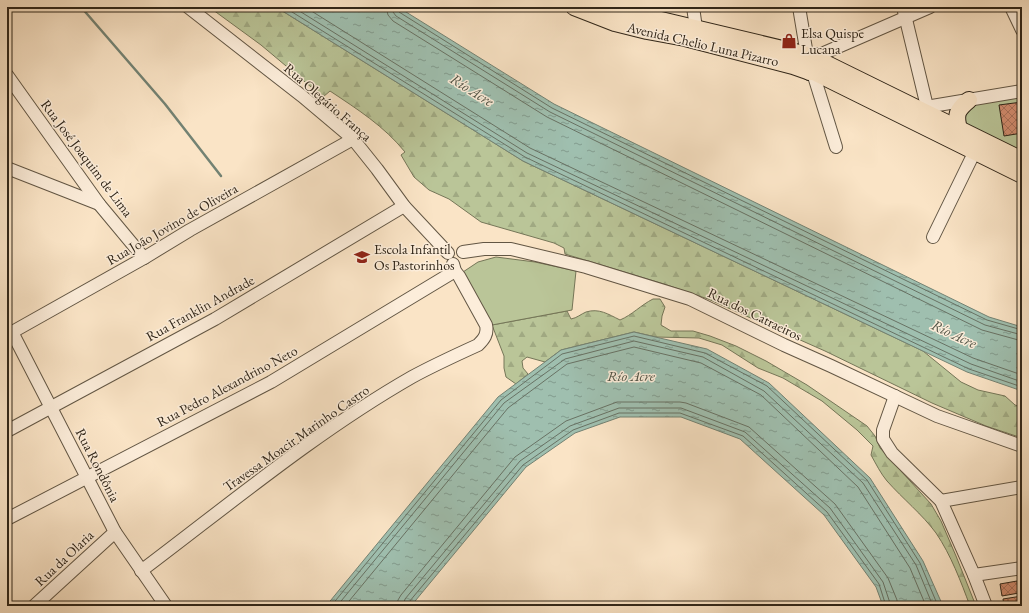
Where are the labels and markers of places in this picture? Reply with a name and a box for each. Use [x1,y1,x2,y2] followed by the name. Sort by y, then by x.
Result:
[801,24,864,58] place label: Elsa Quispe Lucana
[780,32,798,50] shop icon: Elsa Quispe Lucana
[374,240,455,274] place label: Escola Infantil Os Pastorinhos
[353,248,371,266] school or university icon: Escola Infantil Os Pastorinhos

